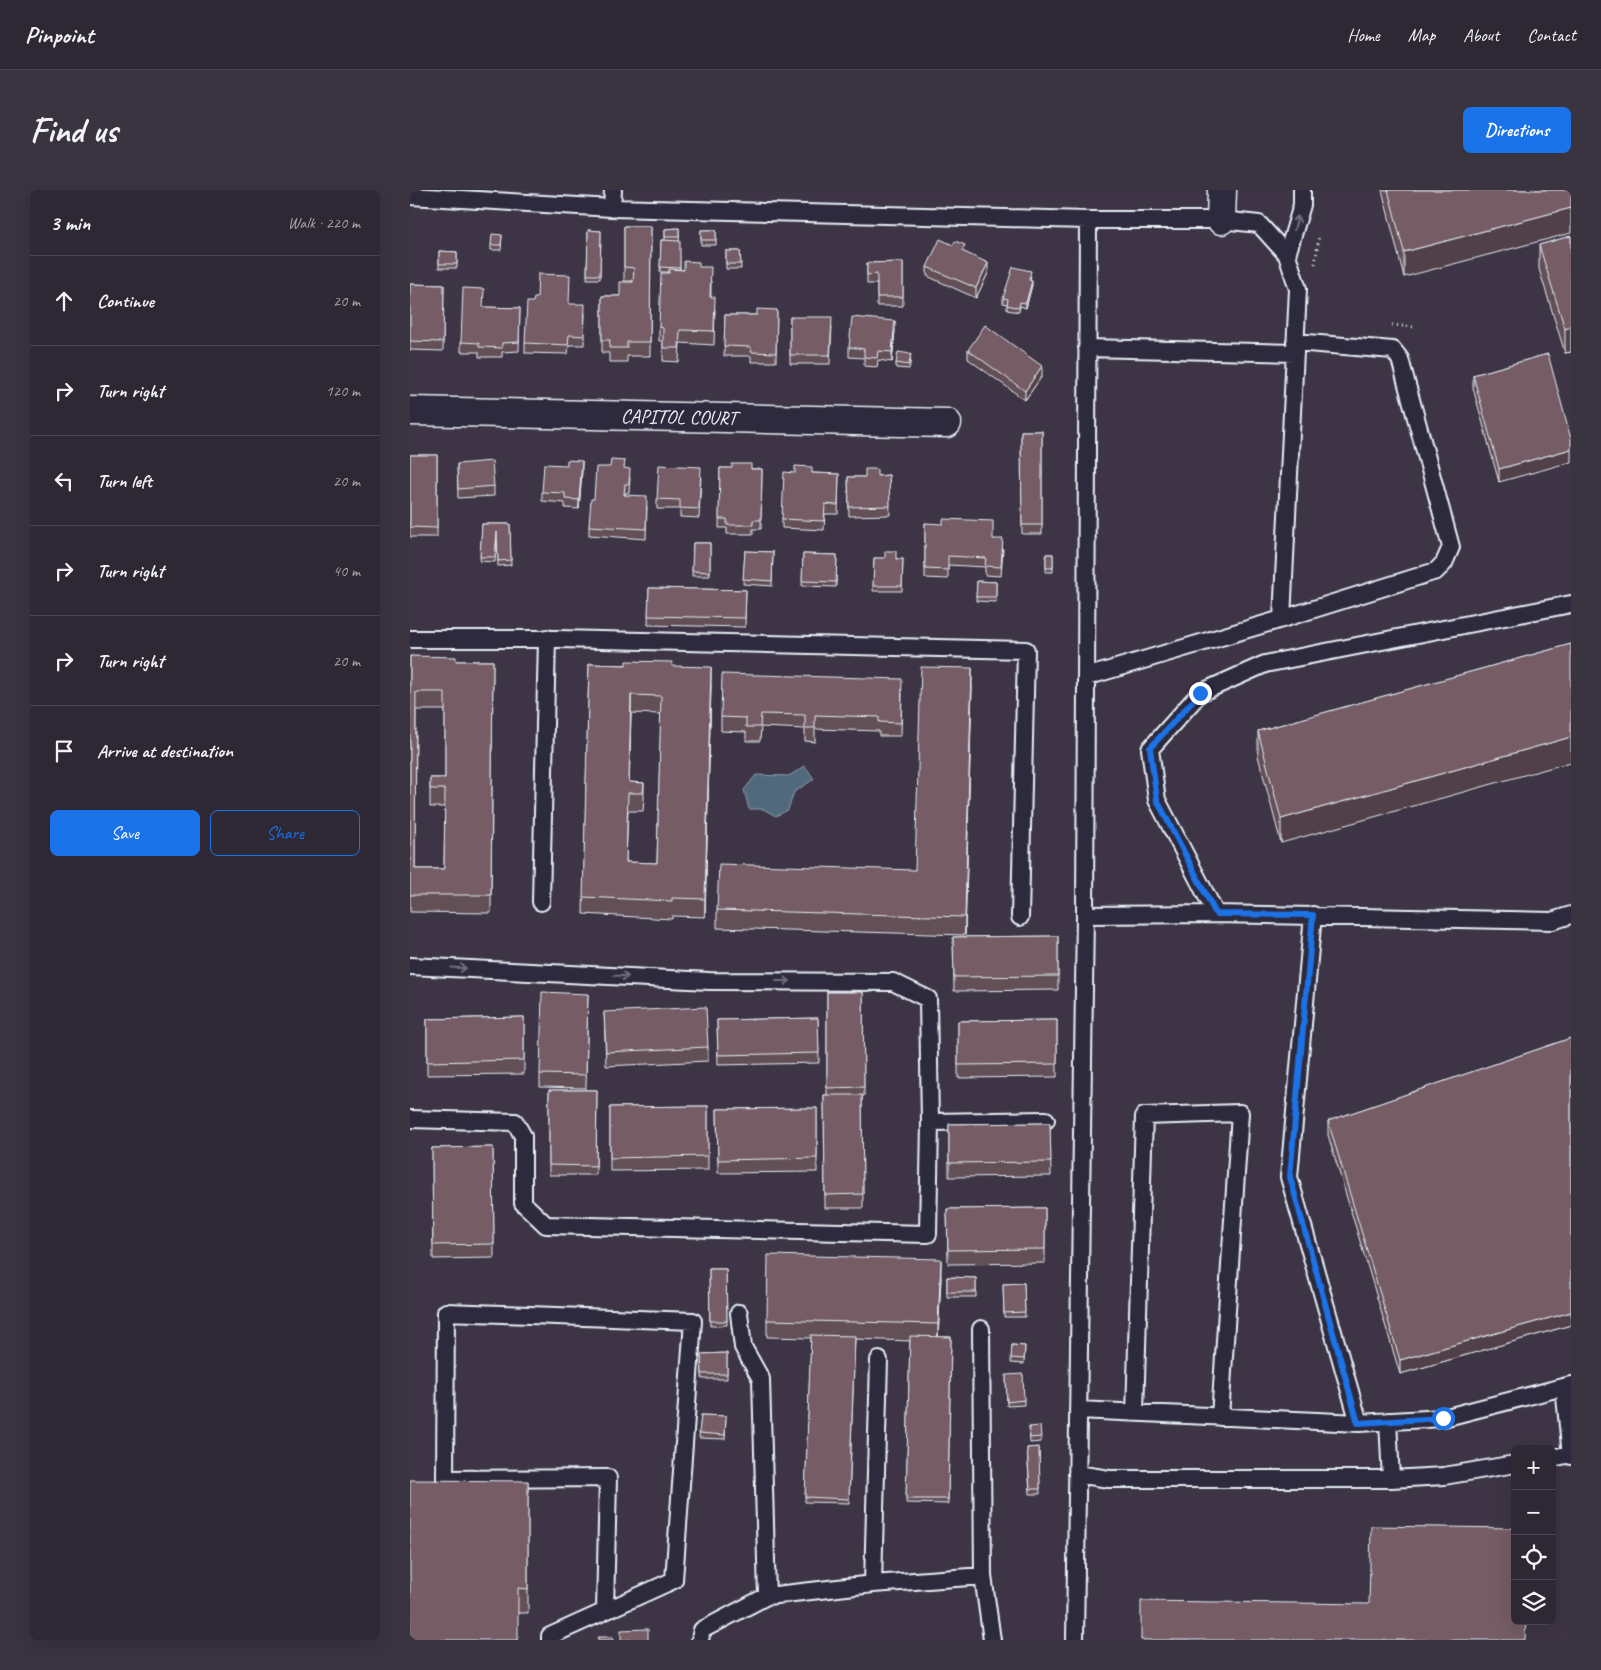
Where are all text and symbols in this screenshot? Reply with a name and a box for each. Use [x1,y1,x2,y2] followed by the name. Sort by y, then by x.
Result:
[25,20,94,50] text: Pinpoint
[1347,24,1380,46] text: Home
[1408,24,1435,46] text: Map
[1463,24,1499,46] text: About
[1527,24,1576,46] text: Contact
[1463,107,1571,153] button: Directions
[30,108,117,153] text: Find us
[50,210,90,236] text: 3 min
[288,213,360,233] text: Walk · 220 m
[1292,215,1302,231] one-way arrow
[50,287,78,315] icon: ahead
[97,289,154,313] text: Continue
[333,291,360,311] text: 20 m
[50,377,78,405] icon: right
[97,379,164,403] text: Turn right
[326,381,360,401] text: 120 m
[621,403,741,431] street label: CAPITOL COURT
[50,467,78,495] icon: left
[97,469,152,493] text: Turn left
[333,471,360,491] text: 20 m
[50,557,78,585] icon: right
[97,559,164,583] text: Turn right
[333,561,360,581] text: 40 m
[50,647,78,675] icon: right
[97,649,164,673] text: Turn right
[333,651,360,671] text: 20 m
[1189,682,1212,705] route end
[50,737,78,765] icon: arrive
[97,739,233,763] text: Arrive at destination
[50,810,200,856] button: Save
[210,810,360,856] button: Share
[450,963,466,972] one-way arrow
[613,972,629,981] one-way arrow
[775,976,791,986] one-way arrow
[1432,1407,1455,1430] route start
[1511,1445,1556,1625] map controls
[1511,1445,1556,1490] button: +
[1511,1490,1556,1535] button: −
[1511,1535,1556,1580] button: locate
[1511,1580,1556,1625] button: layers

